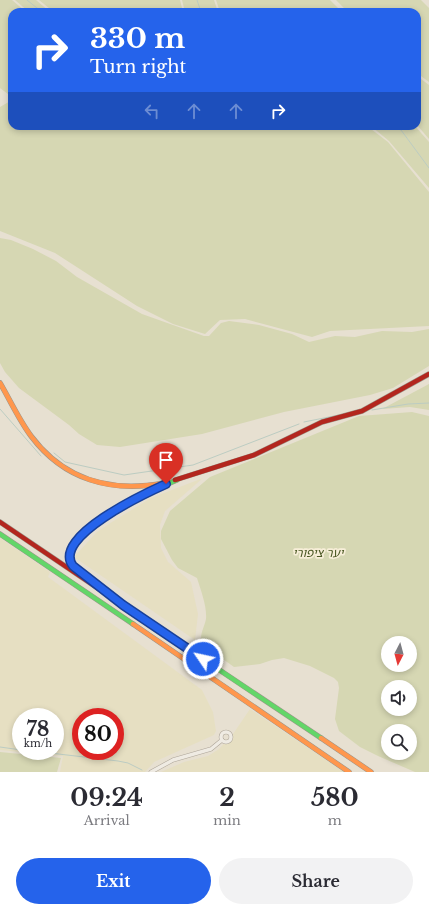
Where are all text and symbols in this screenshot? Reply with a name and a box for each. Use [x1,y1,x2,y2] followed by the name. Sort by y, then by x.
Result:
[90,21,185,56] text: 330 m
[24,24,76,76] icon: right
[90,56,186,78] text: Turn right
[141,100,163,122] icon: left
[183,100,205,122] icon: ahead
[225,100,247,122] icon: ahead
[267,100,289,122] icon: right
[149,443,183,484] pin
[155,449,177,471] icon: arrive
[293,545,345,560] park label: יער ציפורי
[381,636,417,672] north arrow
[381,636,417,760] map controls
[182,638,224,680] position arrow
[381,680,417,716] button: sound
[72,708,124,760] speed limit sign: 80
[26,717,50,741] text: 78
[381,724,417,760] button: search
[24,737,52,750] text: km/h
[70,783,143,812] text: 09:24
[219,783,235,812] text: 2
[311,783,359,812] text: 580
[84,812,130,829] text: Arrival
[213,812,241,829] text: min
[328,812,342,829] text: m
[16,858,211,904] button: Exit
[219,858,413,904] button: Share

